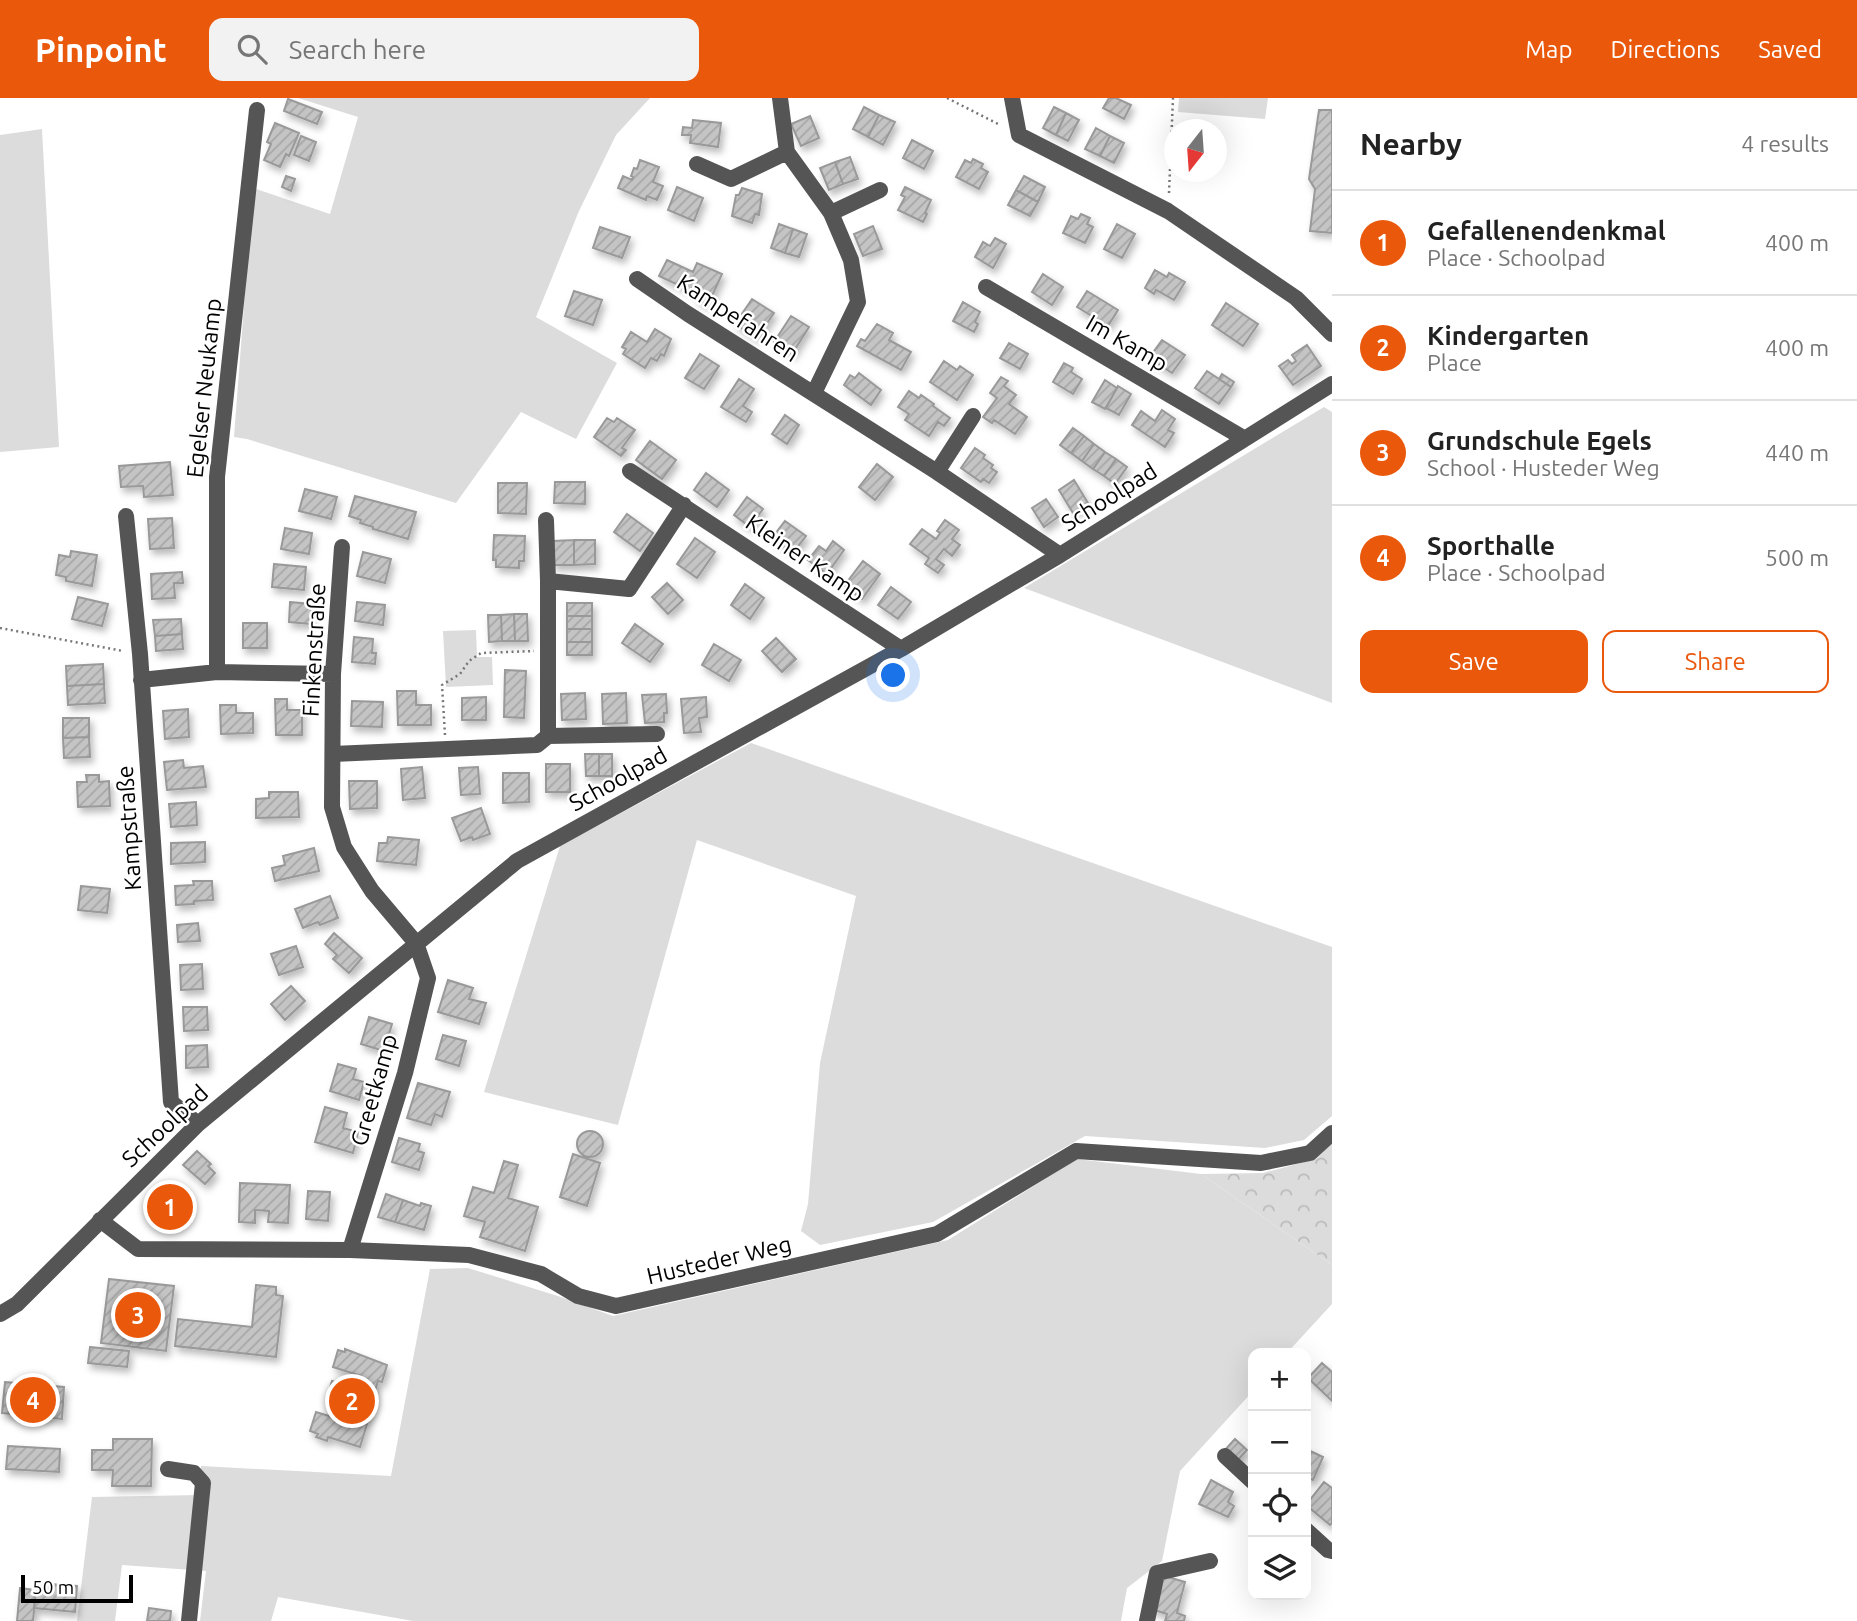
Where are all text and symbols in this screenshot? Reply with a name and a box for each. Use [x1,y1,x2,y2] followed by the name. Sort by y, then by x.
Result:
[209,18,699,81] search box
[233,30,271,68] icon: search
[35,31,167,68] text: Pinpoint
[289,35,426,64] text: Search here
[1525,36,1572,63] text: Map
[1610,36,1720,63] text: Directions
[1758,36,1822,63] text: Saved
[1164,119,1227,182] north arrow
[1360,127,1462,161] text: Nearby
[1741,131,1829,156] text: 4 results
[1427,216,1666,245] text: Gefallenendenkmal
[1377,230,1389,255] text: 1
[1765,230,1829,255] text: 400 m
[1427,245,1606,270] text: Place · Schoolpad
[673,269,804,366] street label: Kampefahren
[182,297,225,479] street label: Egelser Neukamp
[1082,309,1173,376] street label: Im Kamp
[1427,321,1589,350] text: Kindergarten
[1377,335,1389,360] text: 2
[1765,335,1829,360] text: 400 m
[1427,350,1482,375] text: Place
[1427,426,1652,455] text: Grundschule Egels
[1377,440,1389,465] text: 3
[1765,440,1829,465] text: 440 m
[1427,455,1660,480] text: School · Husteder Weg
[1057,457,1161,536] street label: Schoolpad
[741,509,869,606] street label: Kleiner Kamp
[1427,531,1555,560] text: Sporthalle
[1377,545,1389,570] text: 4
[1765,545,1829,570] text: 500 m
[1427,560,1606,585] text: Place · Schoolpad
[298,582,329,718] street label: Finkenstraße
[1360,630,1588,693] button: Save
[1602,630,1829,693] button: Share
[876,658,910,692] your location
[565,742,671,816] street label: Schoolpad
[112,765,145,891] street label: Kampstraße
[346,1031,401,1149] street label: Greetkamp
[117,1080,213,1171] street label: Schoolpad
[147,1181,193,1233] pin: 1
[644,1231,794,1288] street label: Husteder Weg
[115,1289,161,1341] pin: 3
[1248,1348,1311,1600] map controls
[1248,1348,1311,1411] button: +
[10,1374,56,1426] pin: 4
[329,1375,375,1427] pin: 2
[1248,1411,1311,1474] button: −
[1248,1474,1311,1537] button: locate
[1248,1537,1311,1600] button: layers
[21,1572,133,1604] scale bar
[32,1576,74,1598] text: 50 m

